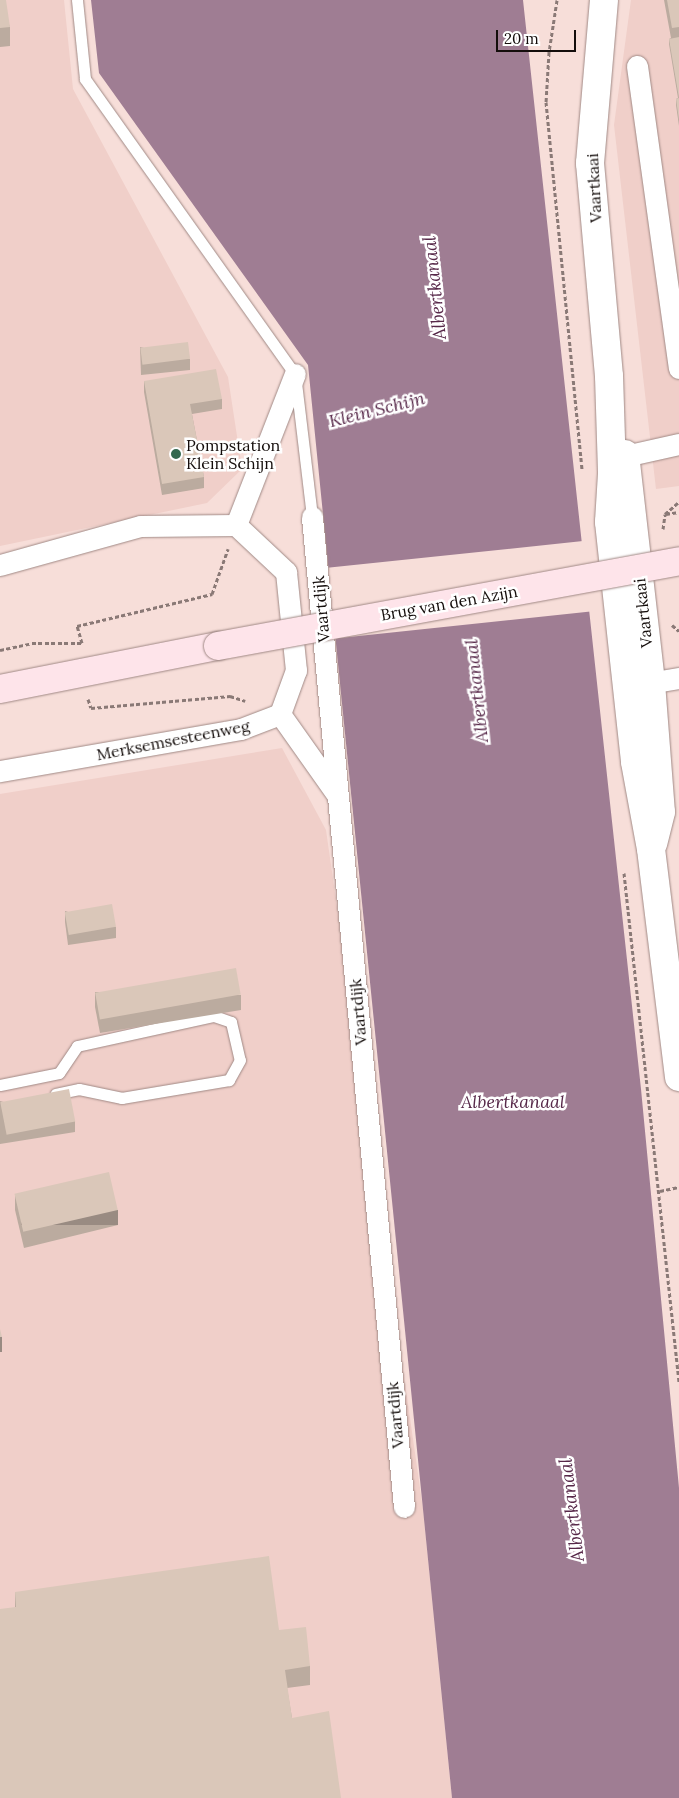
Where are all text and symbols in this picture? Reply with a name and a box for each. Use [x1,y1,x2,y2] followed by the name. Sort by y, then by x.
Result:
[499,20,579,52] scale bar
[504,29,539,48] text: 20 m
[583,153,605,223] street label: Vaartkaai
[419,235,451,341] water label: Albertkanaal
[327,388,427,432] water label: Klein Schijn
[186,435,280,473] place label: Pompstation Klein Schijn
[170,448,182,460] marker: Pompstation Klein Schijn
[309,575,333,643] street label: Vaartdijk
[630,577,656,649] street label: Vaartkaai
[379,582,519,624] street label: Brug van den Azijn
[461,638,493,744] water label: Albertkanaal
[95,716,251,764] street label: Merksemsesteenweg
[346,978,370,1046] street label: Vaartdijk
[461,1091,565,1113] water label: Albertkanaal
[383,1381,407,1449] street label: Vaartdijk
[555,1457,589,1563] water label: Albertkanaal

